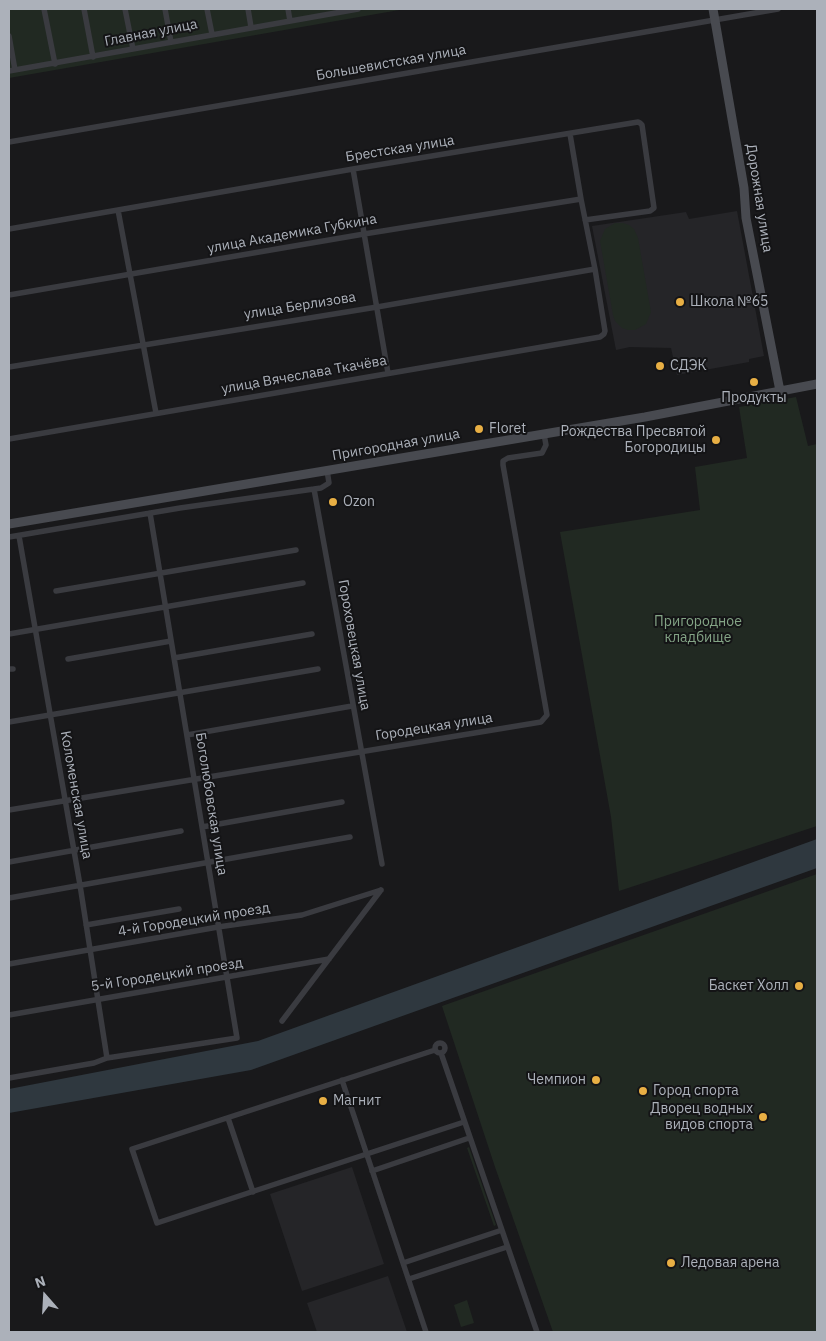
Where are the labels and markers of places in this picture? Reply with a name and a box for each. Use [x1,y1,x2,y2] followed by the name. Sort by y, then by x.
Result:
[690,294,769,310] place label: Школа №65
[674,296,686,308] marker: Школа №65
[670,358,707,374] place label: СДЭК
[654,360,666,372] marker: СДЭК
[748,376,760,388] marker: Продукты
[721,390,787,406] place label: Продукты
[489,421,526,437] place label: Floret
[473,423,485,435] marker: Floret
[561,424,706,457] place label: Рождества Пресвятой Богородицы
[710,434,722,446] marker: Рождества Пресвятой Богородицы
[343,494,375,510] place label: Ozon
[327,496,339,508] marker: Ozon
[709,978,789,994] place label: Баскет Холл
[793,980,805,992] marker: Баскет Холл
[527,1072,586,1088] place label: Чемпион
[590,1074,602,1086] marker: Чемпион
[653,1083,739,1099] place label: Город спорта
[637,1085,649,1097] marker: Город спорта
[333,1093,381,1109] place label: Магнит
[317,1095,329,1107] marker: Магнит
[650,1101,753,1134] place label: Дворец водных видов спорта
[757,1111,769,1123] marker: Дворец водных видов спорта
[681,1255,779,1271] place label: Ледовая арена
[665,1257,677,1269] marker: Ледовая арена

